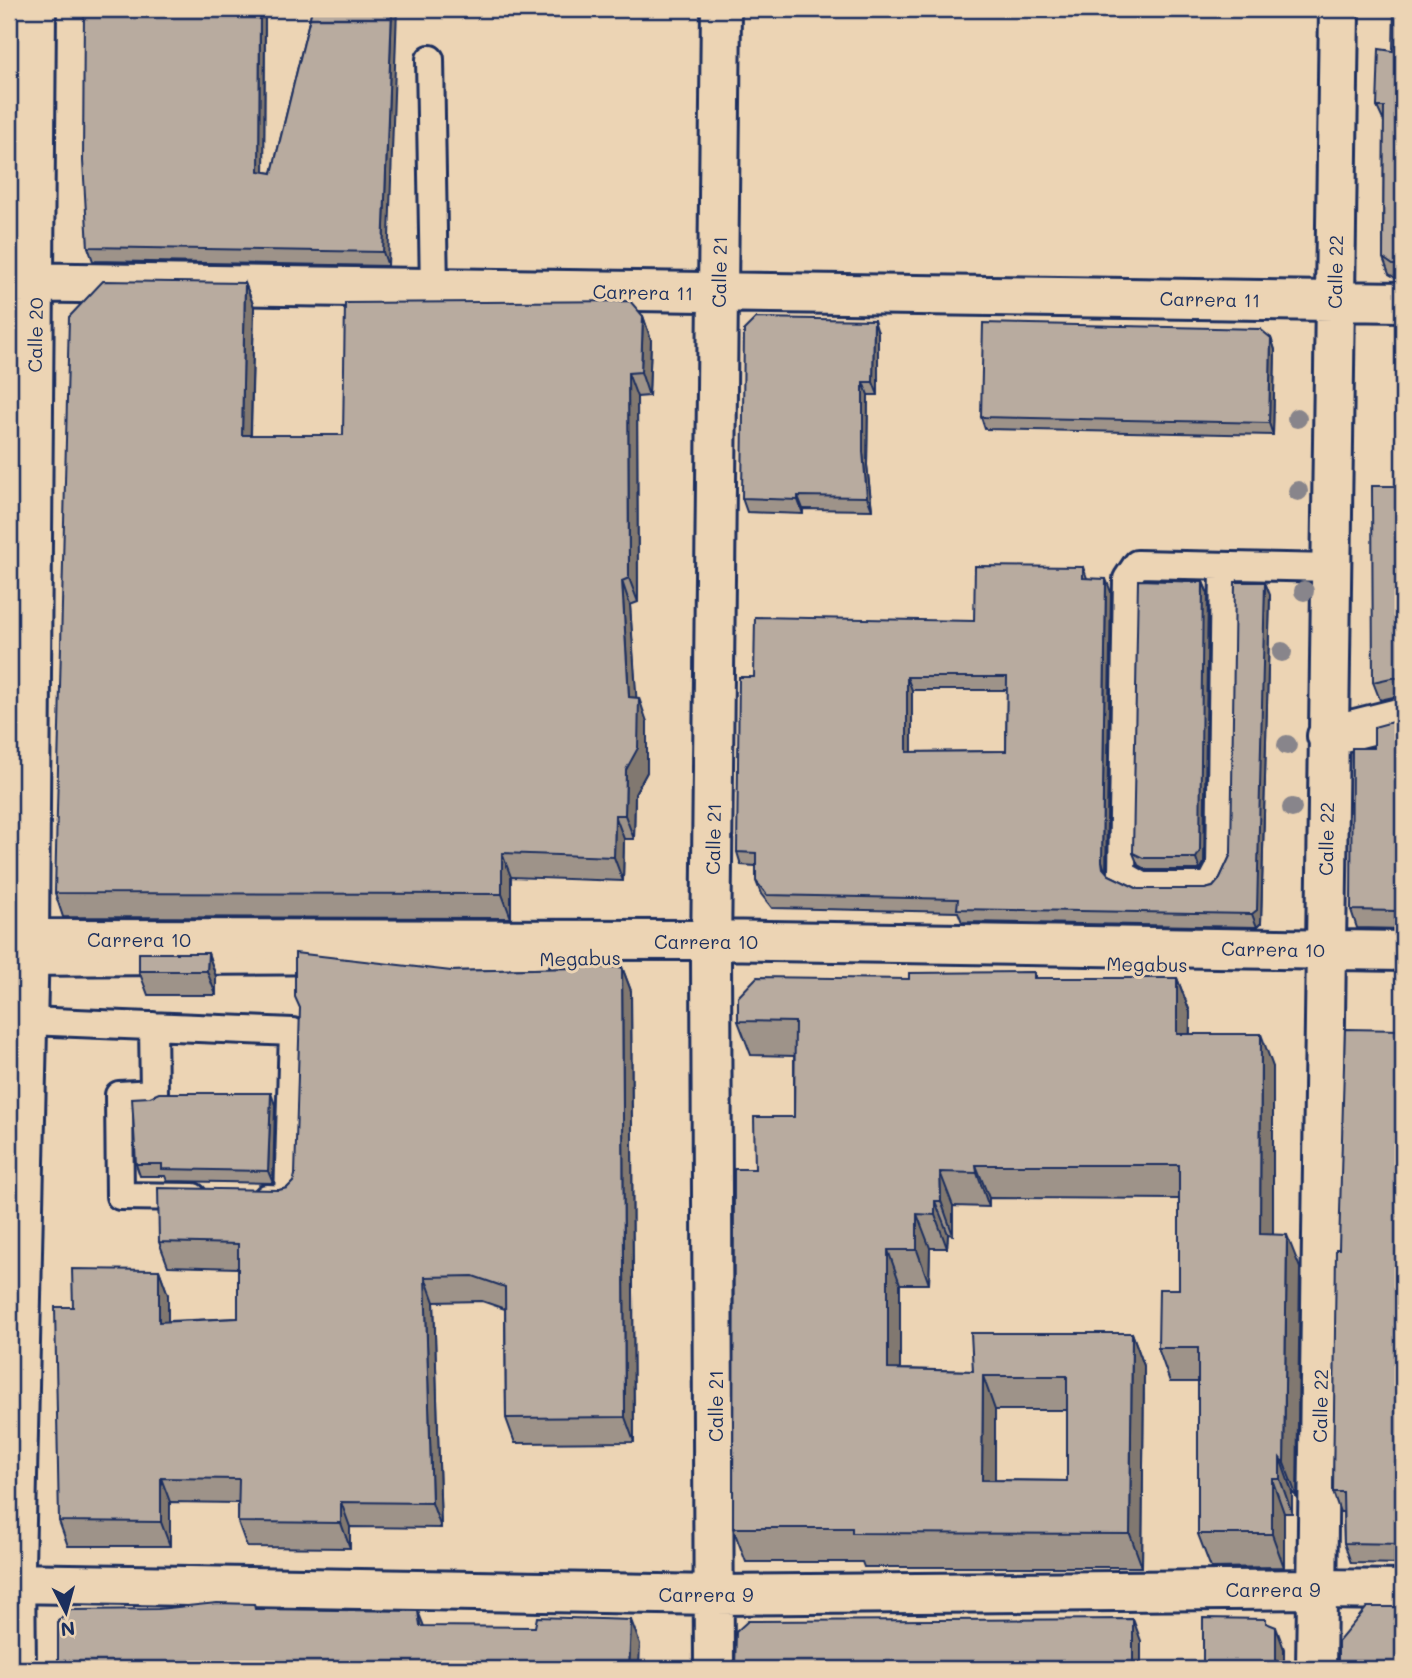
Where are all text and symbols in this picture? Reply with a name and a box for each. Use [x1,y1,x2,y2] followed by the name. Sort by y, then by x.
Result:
[1322,235,1348,309] street label: Calle 22
[706,236,732,308] street label: Calle 21
[592,279,694,305] street label: Carrera 11
[1159,286,1261,312] street label: Carrera 11
[22,297,48,373] street label: Calle 20
[1313,802,1339,876] street label: Calle 22
[700,803,726,875] street label: Calle 21
[87,927,191,952] street label: Carrera 10
[654,929,758,954] street label: Carrera 10
[1221,936,1325,962] street label: Carrera 10
[539,945,621,971] street label: Megabus
[1106,951,1188,977] street label: Megabus
[1307,1369,1333,1443] street label: Calle 22
[703,1370,728,1442] street label: Calle 21
[32,1576,102,1646] north arrow
[1226,1577,1320,1602] street label: Carrera 9
[659,1582,753,1607] street label: Carrera 9
[59,1616,76,1643] text: N

